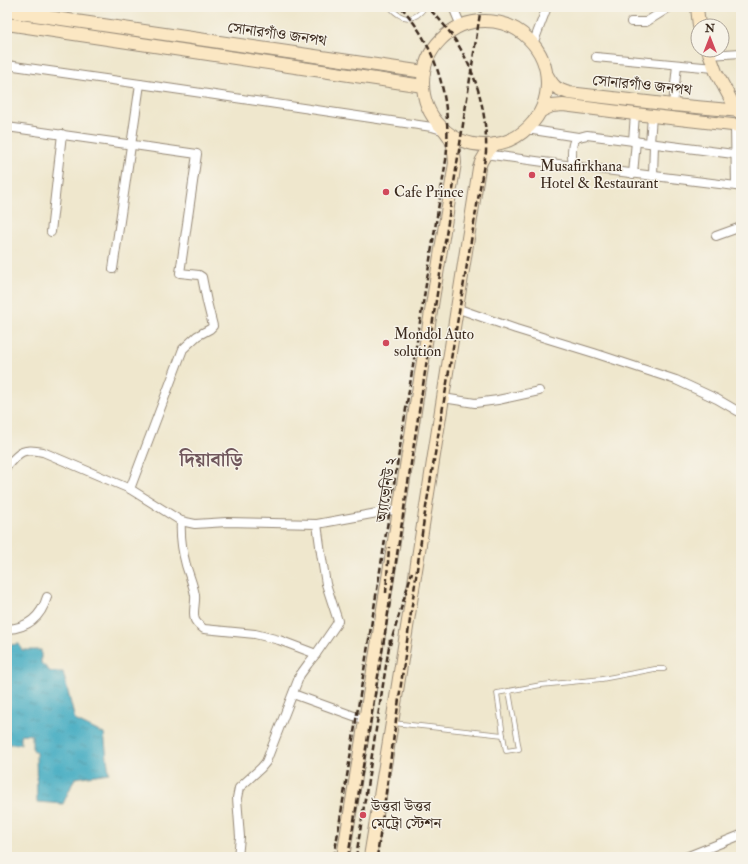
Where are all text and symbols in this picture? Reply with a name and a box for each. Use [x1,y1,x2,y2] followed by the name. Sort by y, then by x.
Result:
[226,18,328,51] street label: সোনারগাঁও জনপথ
[690,18,730,58] north arrow
[704,22,716,35] text: N
[591,71,693,100] street label: সোনারগাঁও জনপথ
[540,157,658,193] place label: Musafirkhana Hotel & Restaurant
[527,170,537,180] marker: Musafirkhana Hotel & Restaurant
[394,183,464,202] place label: Cafe Prince
[381,187,391,197] marker: Cafe Prince
[394,325,474,361] place label: Mondol Auto solution
[381,338,391,348] marker: Mondol Auto solution
[179,448,243,472] district label: দিয়াবাড়ি
[372,456,401,525] street label: অ্যাভেনিউ ২
[370,797,442,833] place label: উত্তরা উত্তর মেট্রো স্টেশন
[358,810,368,820] marker: উত্তরা উত্তর মেট্রো স্টেশন

